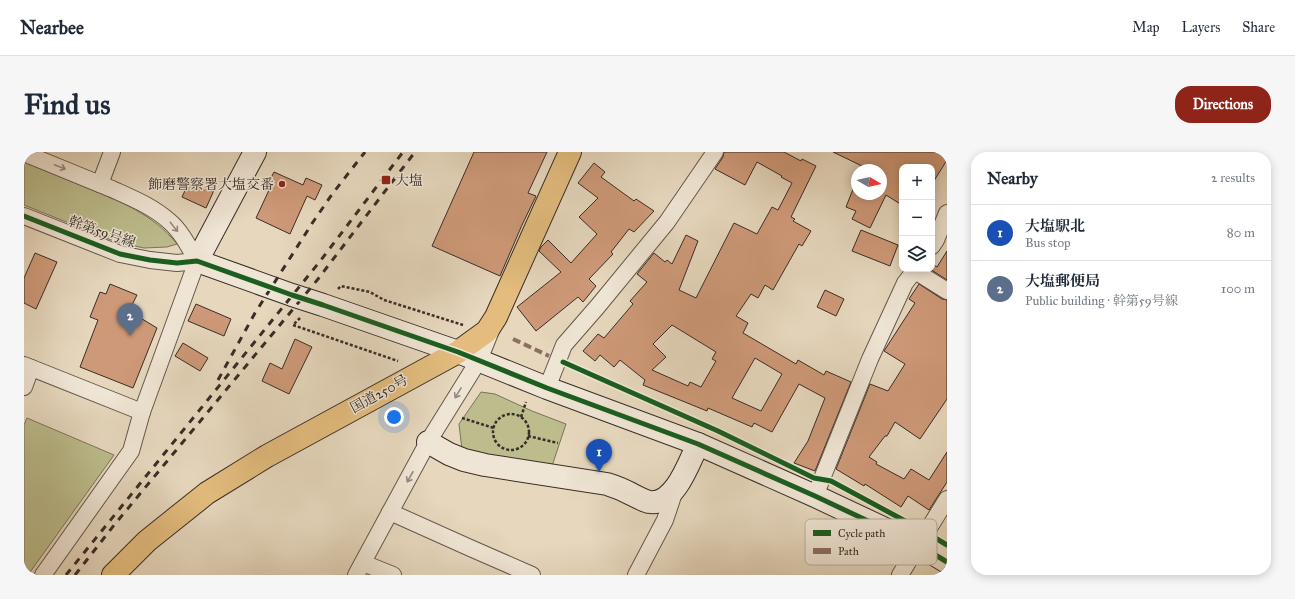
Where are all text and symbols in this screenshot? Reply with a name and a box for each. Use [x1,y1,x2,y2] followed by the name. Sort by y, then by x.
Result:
[20,16,84,39] text: Nearbee
[1132,19,1160,36] text: Map
[1182,19,1220,36] text: Layers
[1242,19,1275,36] text: Share
[1175,86,1271,123] button: Directions
[24,87,110,122] text: Find us
[54,164,66,172] one-way arrow
[851,164,887,200] north arrow
[899,164,935,272] map controls
[899,164,935,200] button: +
[987,168,1038,189] text: Nearby
[1211,170,1255,186] text: 2 results
[395,172,423,189] place label: 大塩
[380,174,392,186] marker: 大塩
[148,176,274,193] place label: 飾磨警察署大塩交番
[277,179,287,189] marker: 飾磨警察署大塩交番
[899,200,935,236] button: −
[66,213,138,251] street label: 幹第59号線
[1025,217,1085,235] text: 大塩駅北
[170,222,179,232] one-way arrow
[997,225,1003,241] text: 1
[1227,225,1255,241] text: 80 m
[1025,235,1071,251] text: Bus stop
[899,236,935,272] button: layers
[1025,272,1100,290] text: 大塩郵便局
[997,281,1003,297] text: 2
[1221,281,1255,297] text: 100 m
[1025,293,1178,309] text: Public building · 幹第59号線
[117,303,143,336] pin: 2
[347,371,411,417] street label: 国道250号
[454,387,462,399] one-way arrow
[384,407,404,427] your location
[586,439,612,472] pin: 1
[405,471,413,483] one-way arrow
[805,519,937,565] legend
[838,527,885,540] text: Cycle path
[838,545,859,558] text: Path

